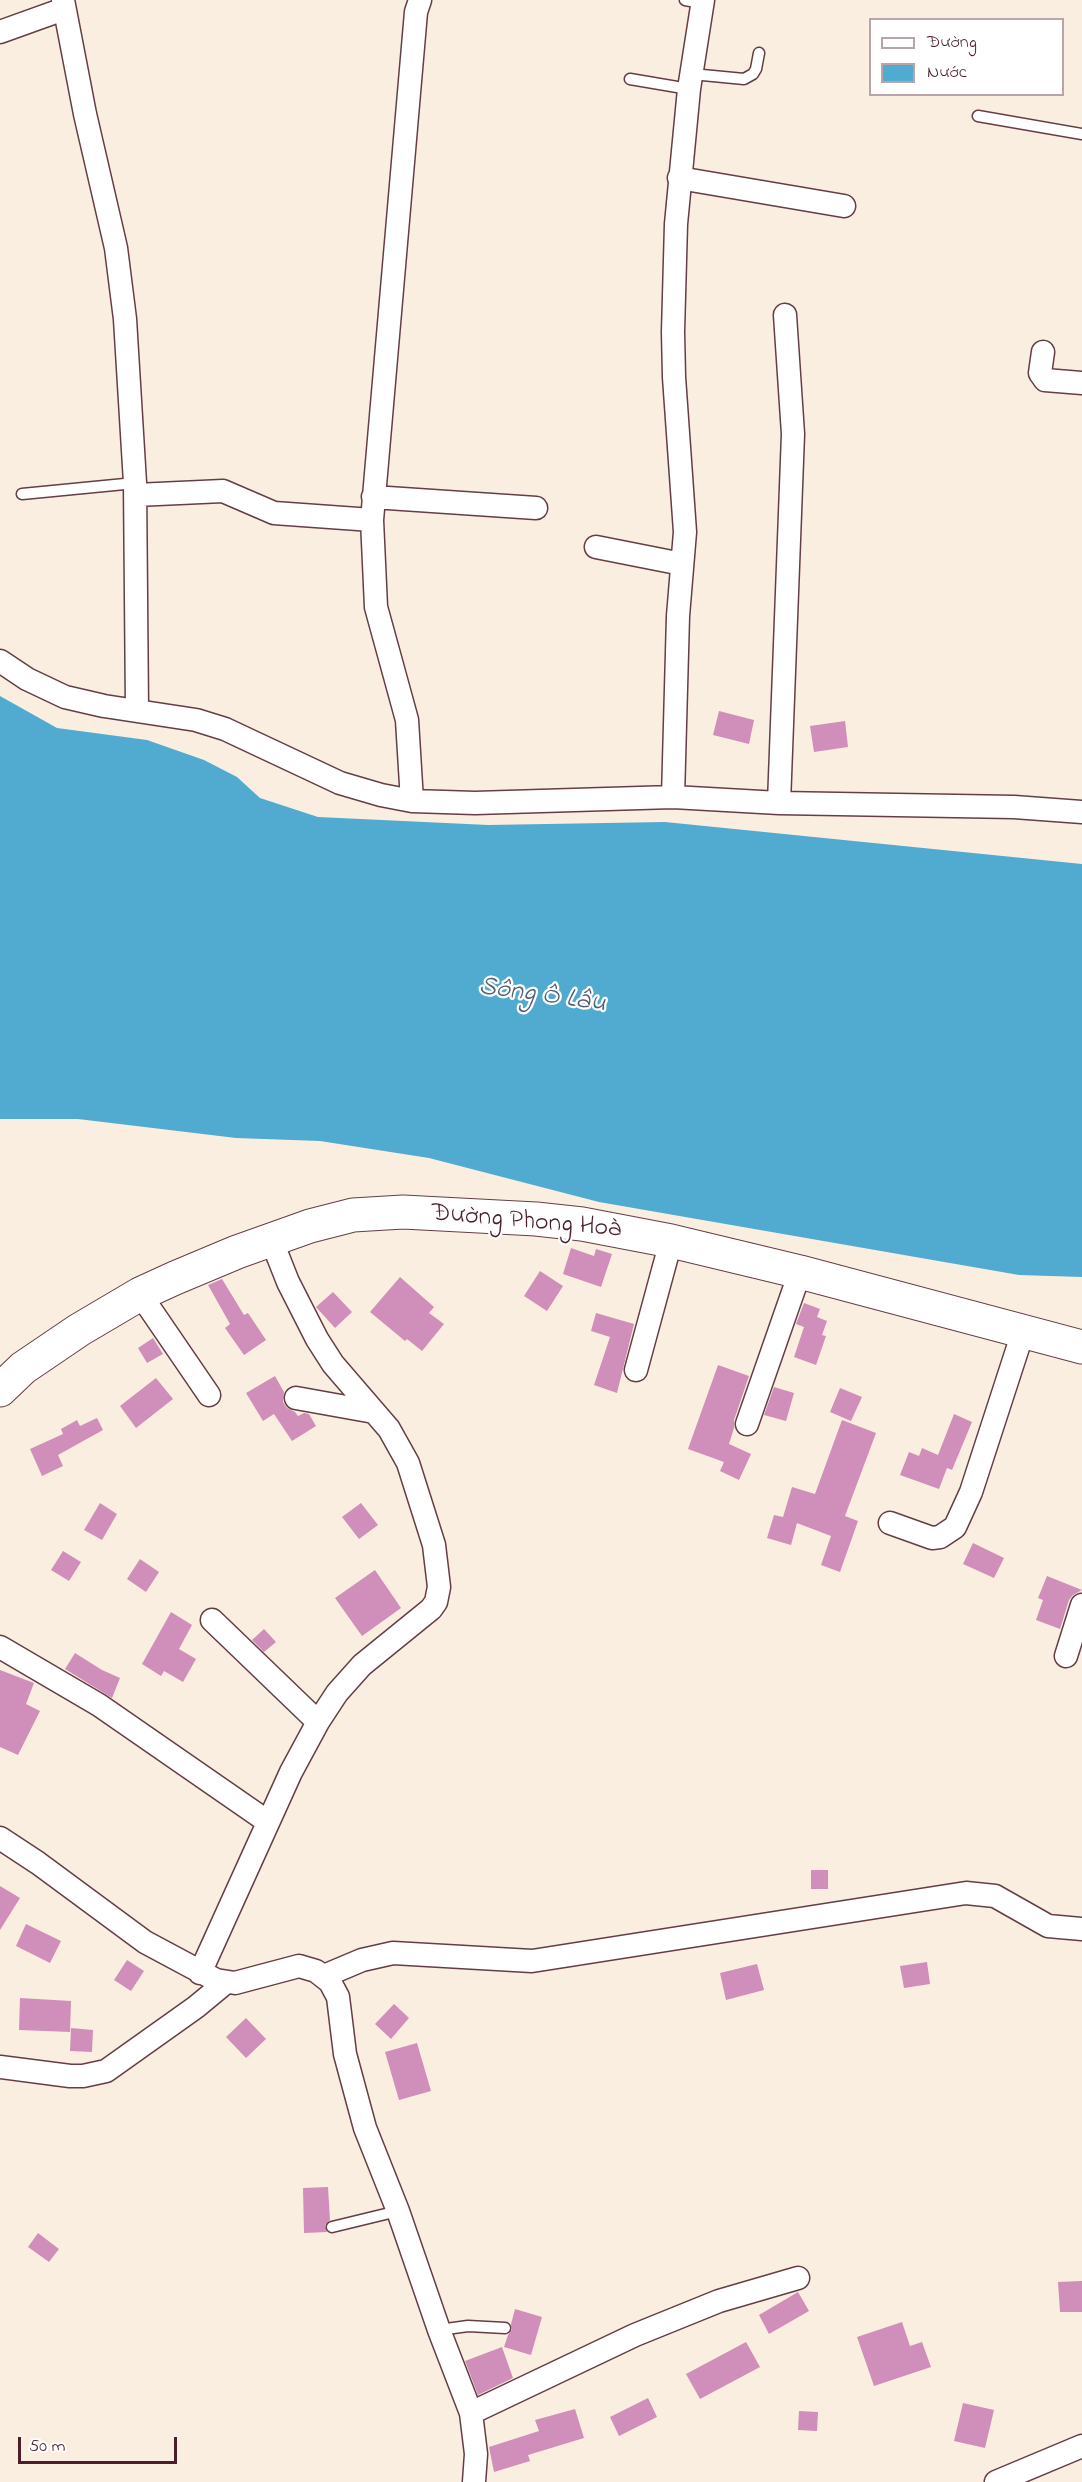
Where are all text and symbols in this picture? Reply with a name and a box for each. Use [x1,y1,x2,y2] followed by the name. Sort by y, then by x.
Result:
[869,18,1064,96] legend
[927,30,977,56] text: Đường
[927,60,967,86] text: Nước
[476,972,608,1022] water label: Sông Ô Lâu
[430,1199,622,1247] street label: Đường Phong Hoà
[21,2425,180,2463] scale bar
[29,2434,66,2460] text: 50 m

